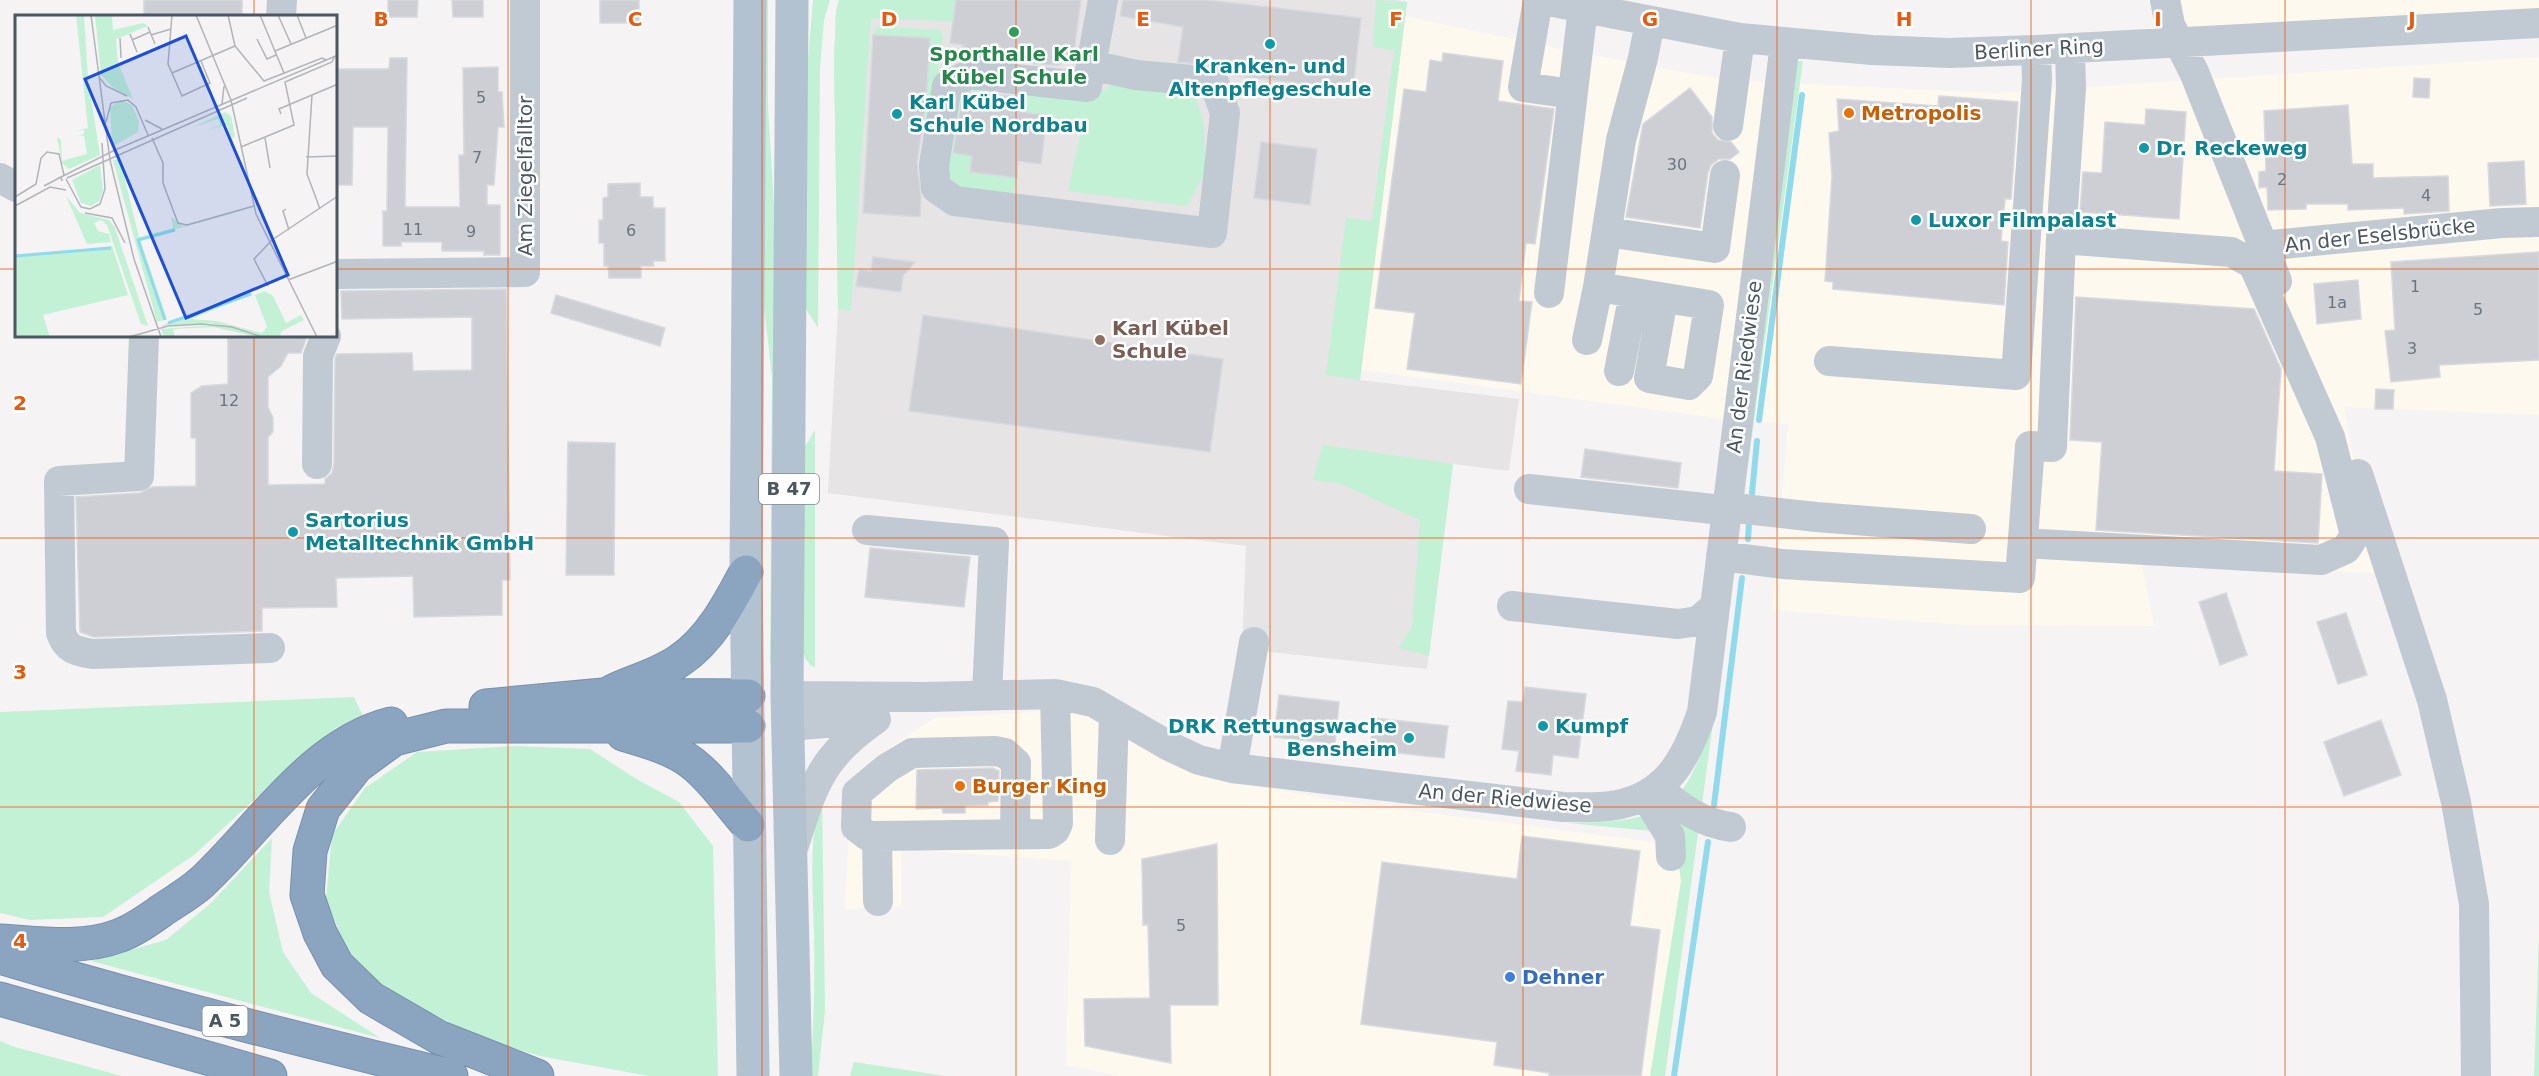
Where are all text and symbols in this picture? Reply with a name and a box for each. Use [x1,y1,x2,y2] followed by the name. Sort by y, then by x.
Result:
[373,7,389,31] text: B
[628,7,642,31] text: C
[881,7,897,31] text: D
[1136,7,1150,31] text: E
[1389,7,1403,31] text: F
[1642,7,1658,31] text: G
[1896,7,1912,31] text: H
[2154,7,2162,31] text: I
[2406,7,2416,31] text: J
[15,15,338,338] inset map
[1007,25,1021,39] marker: Sporthalle Karl Kübel Schule
[1974,34,2104,64] street label: Berliner Ring
[1263,37,1277,51] marker: Kranken- und Altenpflegeschule
[929,42,1099,89] place label: Sporthalle Karl Kübel Schule
[1169,54,1371,101] place label: Kranken- und Altenpflegeschule
[476,88,486,107] house number: 5
[909,90,1088,137] place label: Karl Kübel Schule Nordbau
[513,95,537,256] street label: Am Ziegelfalltor
[1861,101,1981,125] place label: Metropolis
[1842,106,1856,120] marker: Metropolis
[890,107,904,121] marker: Karl Kübel Schule Nordbau
[2156,136,2308,160] place label: Dr. Reckeweg
[2137,141,2151,155] marker: Dr. Reckeweg
[472,148,482,167] house number: 7
[1667,155,1687,174] house number: 30
[2277,170,2287,189] house number: 2
[2421,186,2431,205] house number: 4
[1928,208,2117,232] place label: Luxor Filmpalast
[1909,213,1923,227] marker: Luxor Filmpalast
[2284,213,2476,257] street label: An der Eselsbrücke
[403,220,423,239] house number: 11
[626,221,636,240] house number: 6
[466,222,476,241] house number: 9
[2410,277,2420,296] house number: 1
[1722,279,1766,455] street label: An der Riedwiese
[2327,293,2347,312] house number: 1a
[2473,300,2483,319] house number: 5
[1112,316,1229,363] place label: Karl Kübel Schule
[1093,333,1107,347] marker: Karl Kübel Schule
[2407,339,2417,358] house number: 3
[13,391,27,415] text: 2
[219,391,239,410] house number: 12
[759,474,819,504] road number: B 47
[305,508,534,555] place label: Sartorius Metalltechnik GmbH
[286,525,300,539] marker: Sartorius Metalltechnik GmbH
[13,660,27,684] text: 3
[1168,714,1397,761] place label: DRK Rettungswache Bensheim
[1555,714,1629,738] place label: Kumpf
[1536,719,1550,733] marker: Kumpf
[1402,731,1416,745] marker: DRK Rettungswache Bensheim
[972,774,1107,798] place label: Burger King
[1417,778,1593,818] street label: An der Riedwiese
[953,779,967,793] marker: Burger King
[1176,916,1186,935] house number: 5
[13,929,27,953] text: 4
[1522,965,1604,989] place label: Dehner
[1503,970,1517,984] marker: Dehner
[202,1006,248,1036] road number: A 5

